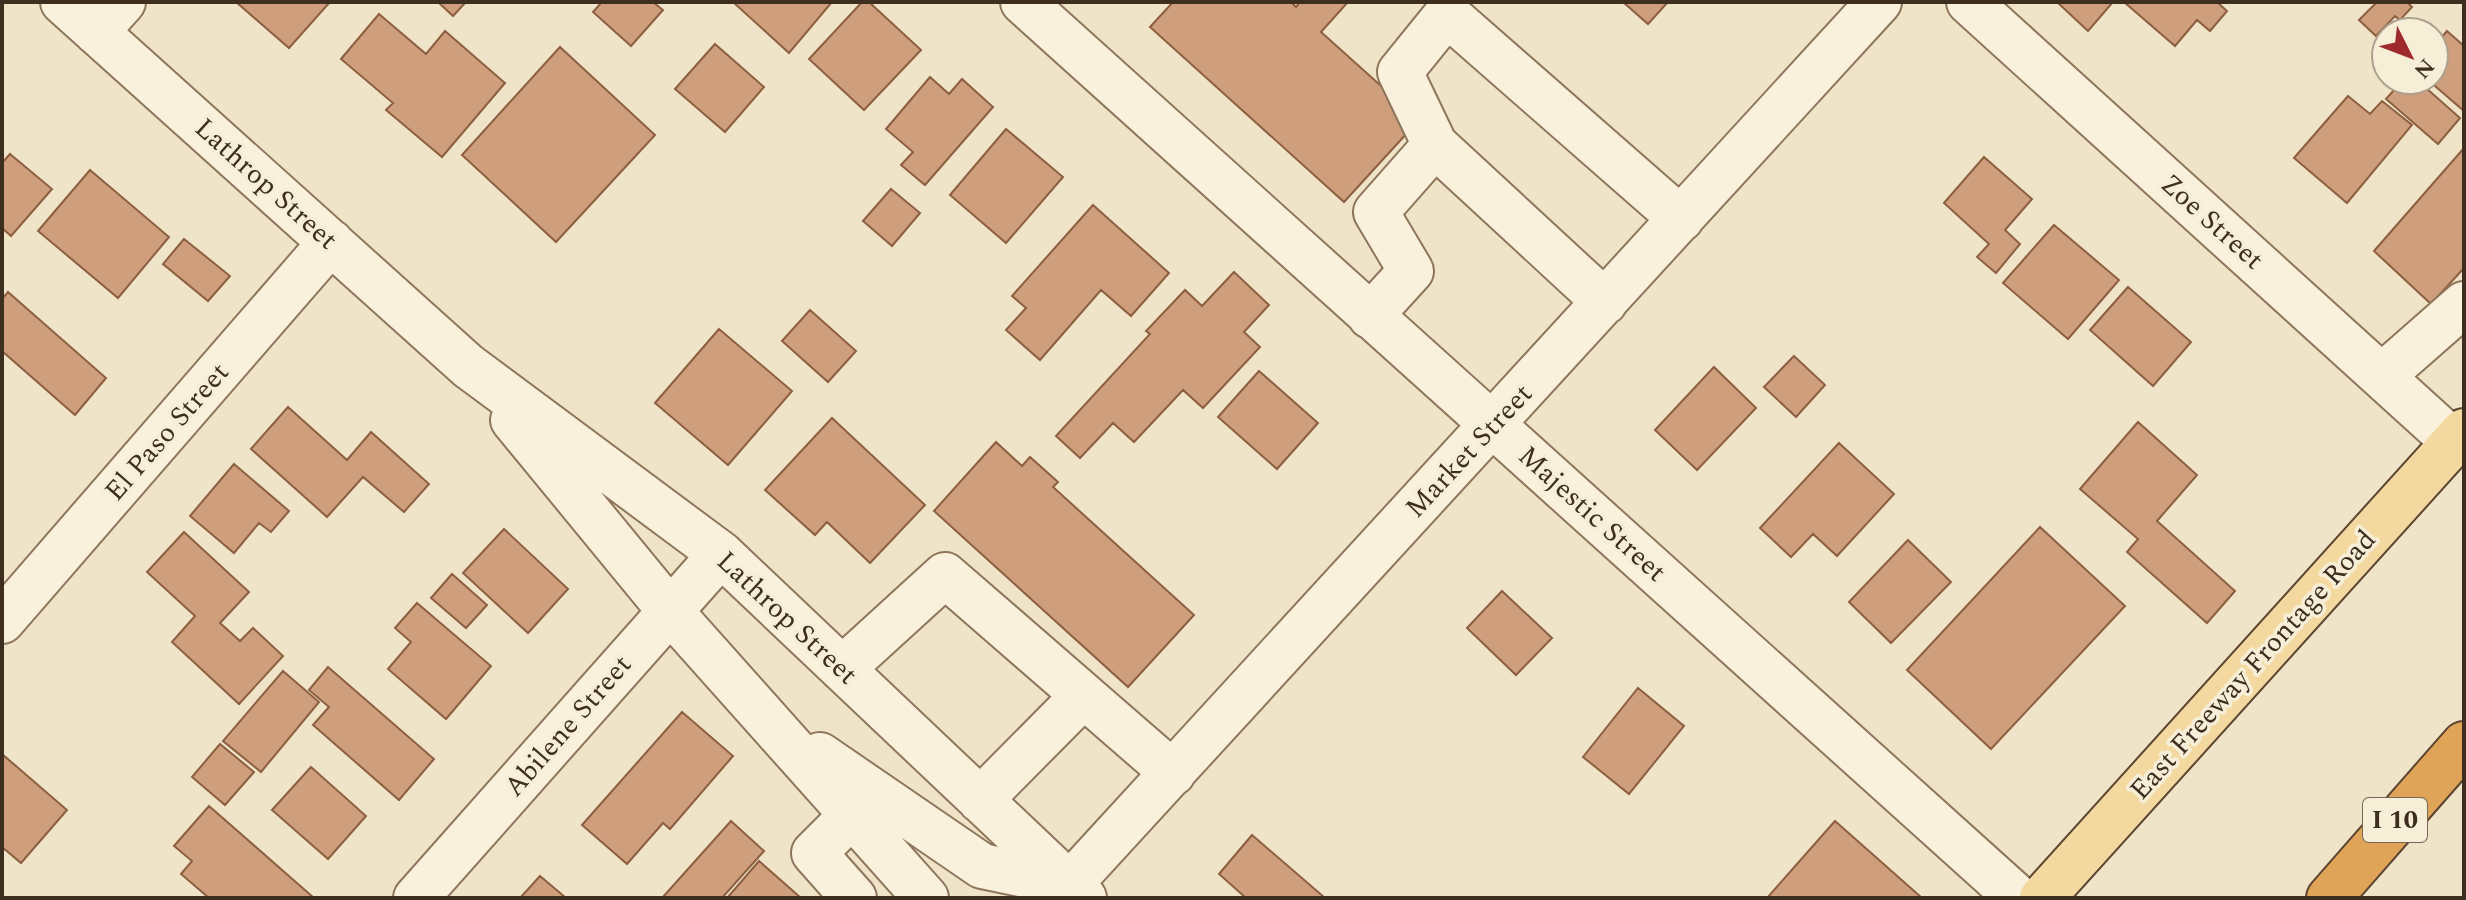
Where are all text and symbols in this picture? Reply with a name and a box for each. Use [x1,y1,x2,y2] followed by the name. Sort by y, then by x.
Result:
[2370,16,2450,96] north arrow
[2405,51,2442,86] text: N
[185,108,347,260] street label: Lathrop Street
[2150,164,2274,280] street label: Zoe Street
[94,353,240,511] street label: El Paso Street
[1395,374,1543,528] street label: Market Street
[1508,435,1676,593] street label: Majestic Street
[2119,520,2387,810] street label: East Freeway Frontage Road
[706,541,868,695] street label: Lathrop Street
[494,645,642,807] street label: Abilene Street
[2363,798,2427,842] road number: I 10

